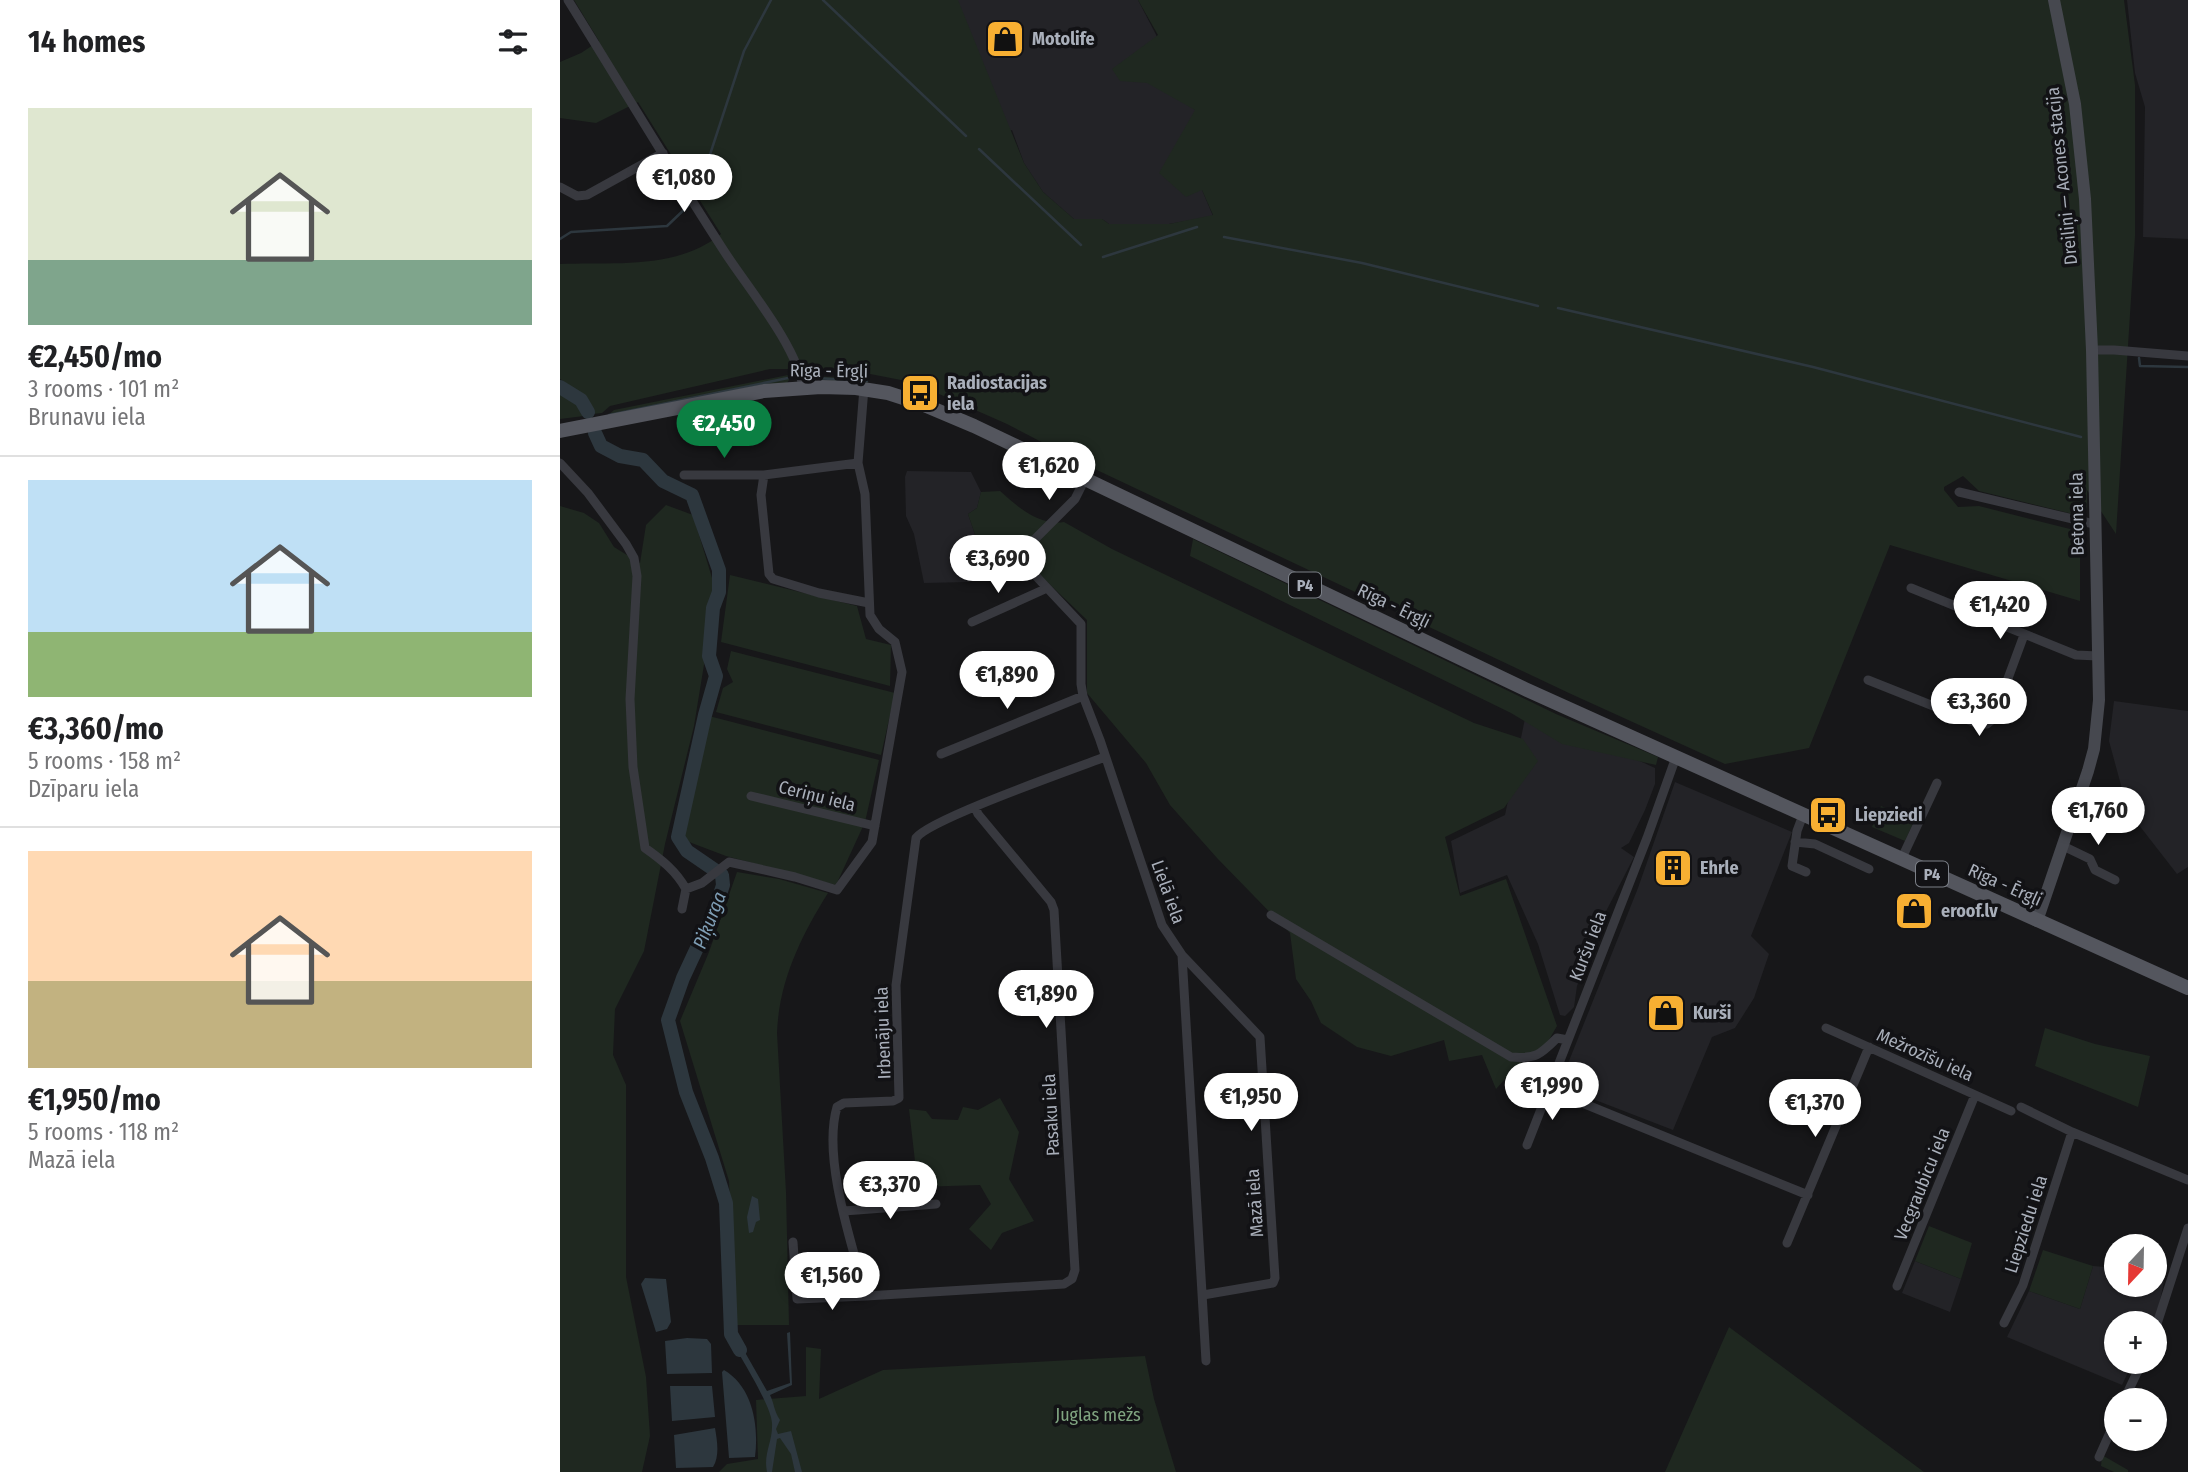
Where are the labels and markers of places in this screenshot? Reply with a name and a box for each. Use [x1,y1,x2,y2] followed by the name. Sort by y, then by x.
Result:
[984,18,1026,60] shop icon: Motolife
[1032,28,1095,50] place label: Motolife
[627,154,741,214] pin: €1,080
[899,372,941,414] bus stop icon: Radiostacijas iela
[947,372,1047,415] place label: Radiostacijas iela
[667,400,781,460] pin: €2,450
[992,442,1106,502] pin: €1,620
[941,536,1055,595] pin: €3,690
[1943,582,2057,641] pin: €1,420
[950,652,1064,711] pin: €1,890
[1922,678,2036,738] pin: €3,360
[2041,788,2155,847] pin: €1,760
[1807,794,1849,836] bus stop icon: Liepziedi
[1855,804,1923,826] place label: Liepziedi
[1652,847,1694,889] building icon: Ehrle
[1700,857,1739,879] place label: Ehrle
[1893,890,1935,932] shop icon: eroof.lv
[1941,900,1998,922] place label: eroof.lv
[989,970,1103,1030] pin: €1,890
[1645,992,1687,1034] shop icon: Kurši
[1693,1002,1732,1024] place label: Kurši
[1495,1062,1609,1122] pin: €1,990
[1194,1074,1308,1133] pin: €1,950
[1758,1080,1872,1139] pin: €1,370
[833,1162,947,1221] pin: €3,370
[775,1252,889,1312] pin: €1,560

